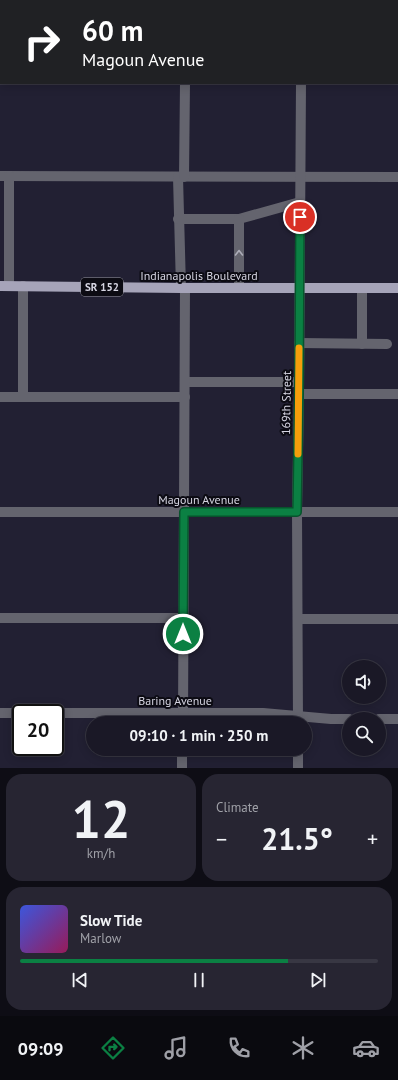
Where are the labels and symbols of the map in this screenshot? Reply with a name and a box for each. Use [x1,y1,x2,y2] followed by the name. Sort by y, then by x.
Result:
[283,200,317,234] pin
[235,250,243,256] one-way arrow
[140,268,258,283] street label: Indianapolis Boulevard
[81,278,123,296] road number: SR 152
[278,371,294,435] street label: 169th Street
[158,492,240,507] street label: Magoun Avenue
[162,613,204,655] position arrow
[138,693,212,708] street label: Baring Avenue
[12,704,64,756] speed limit sign: 20

